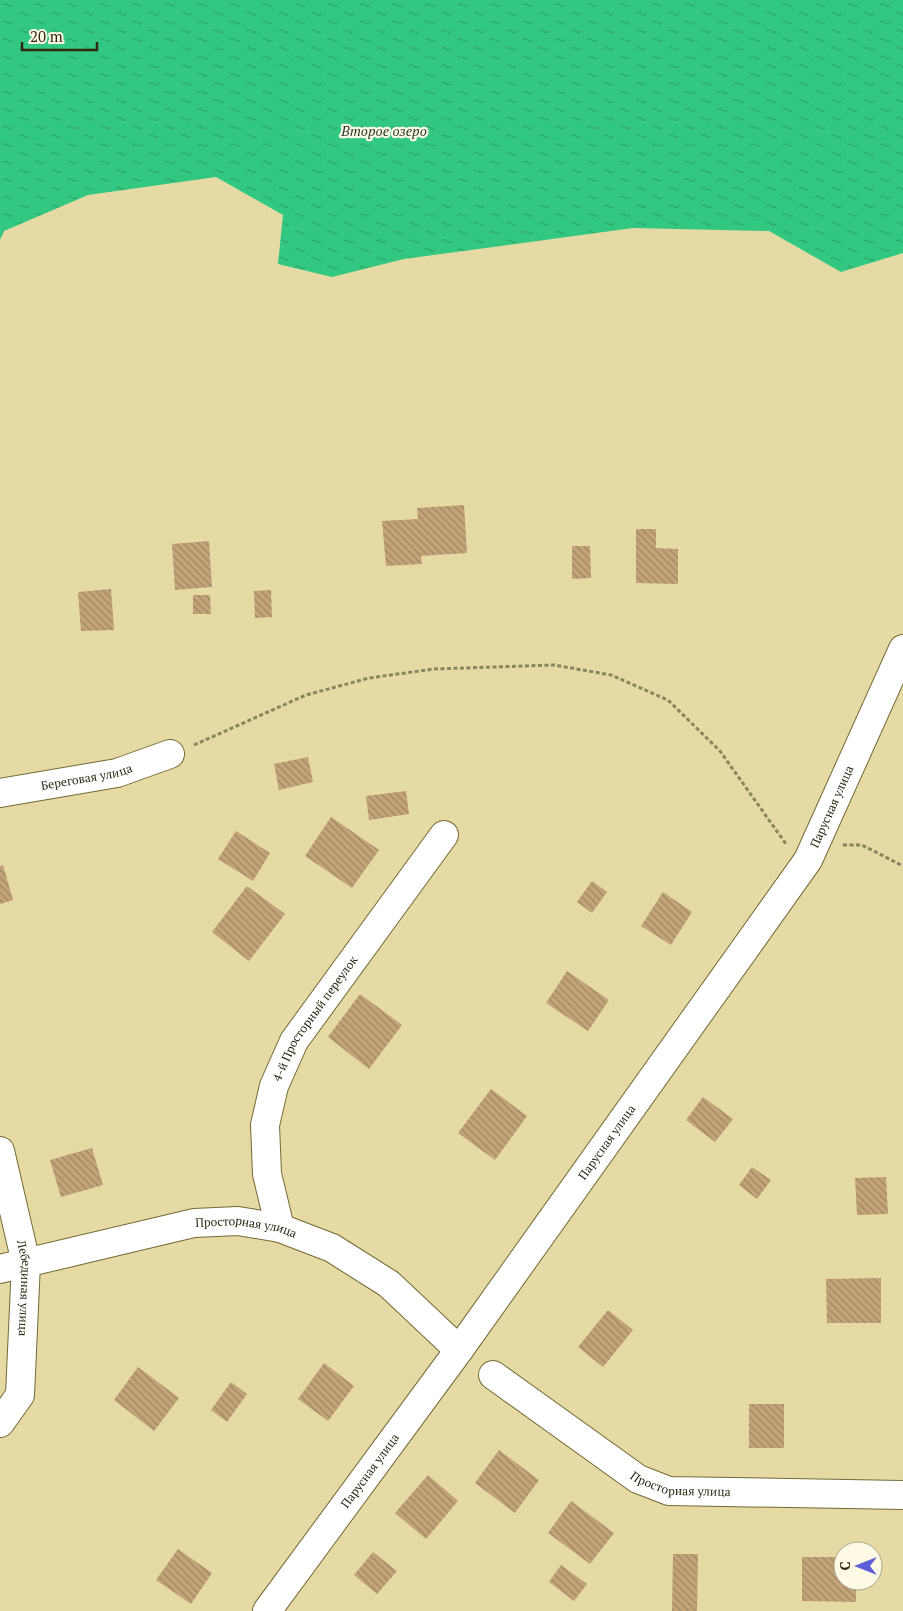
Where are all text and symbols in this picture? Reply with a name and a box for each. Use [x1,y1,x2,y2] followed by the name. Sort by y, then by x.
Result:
[22,20,98,52] scale bar
[30,26,63,46] text: 20 m
[340,121,427,140] water label: Второе озеро
[40,760,134,793] street label: Береговая улица
[806,763,857,850] street label: Парусная улица
[269,952,361,1083] street label: 4-й Просторный переулок
[575,1102,638,1182] street label: Парусная улица
[195,1213,299,1241] street label: Просторная улица
[14,1238,34,1336] street label: Лебединая улица
[337,1430,402,1511] street label: Парусная улица
[628,1468,731,1499] street label: Просторная улица
[833,1541,883,1591] north arrow
[835,1561,854,1571] text: С

